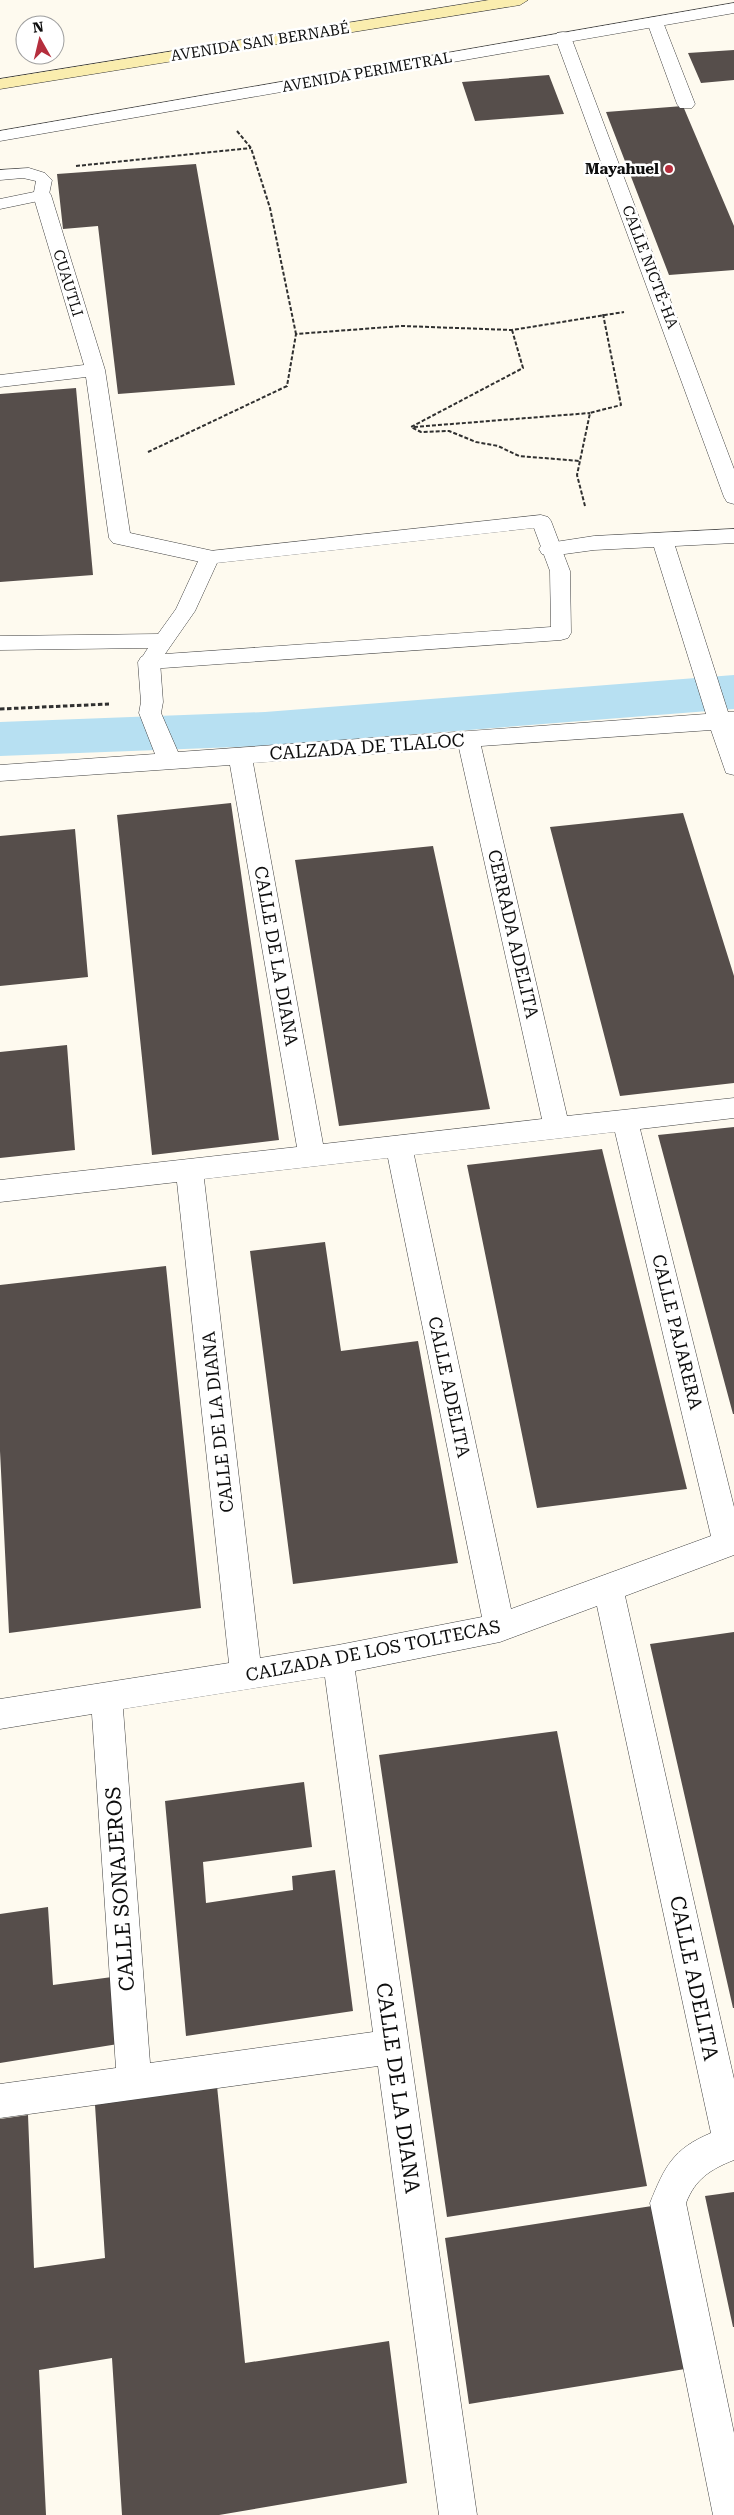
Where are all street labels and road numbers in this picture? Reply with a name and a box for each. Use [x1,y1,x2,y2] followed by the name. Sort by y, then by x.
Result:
[169,19,351,65] street label: AVENIDA SAN BERNABÉ
[281,48,453,96] street label: AVENIDA PERIMETRAL
[618,203,682,332] street label: CALLE NICTÉ-HA
[49,247,87,319] street label: CUAUTLI
[269,729,465,764] street label: CALZADA DE TLALOC
[484,847,543,1021] street label: CERRADA ADELITA
[250,864,303,1048] street label: CALLE DE LA DIANA
[648,1252,707,1412] street label: CALLE PAJARERA
[424,1314,475,1460] street label: CALLE ADELITA
[197,1330,237,1514] street label: CALLE DE LA DIANA
[244,1616,502,1686] street label: CALZADA DE LOS TOLTECAS
[101,1786,139,1992] street label: CALLE SONAJEROS
[665,1893,723,2063] street label: CALLE ADELITA
[371,1981,425,2195] street label: CALLE DE LA DIANA

